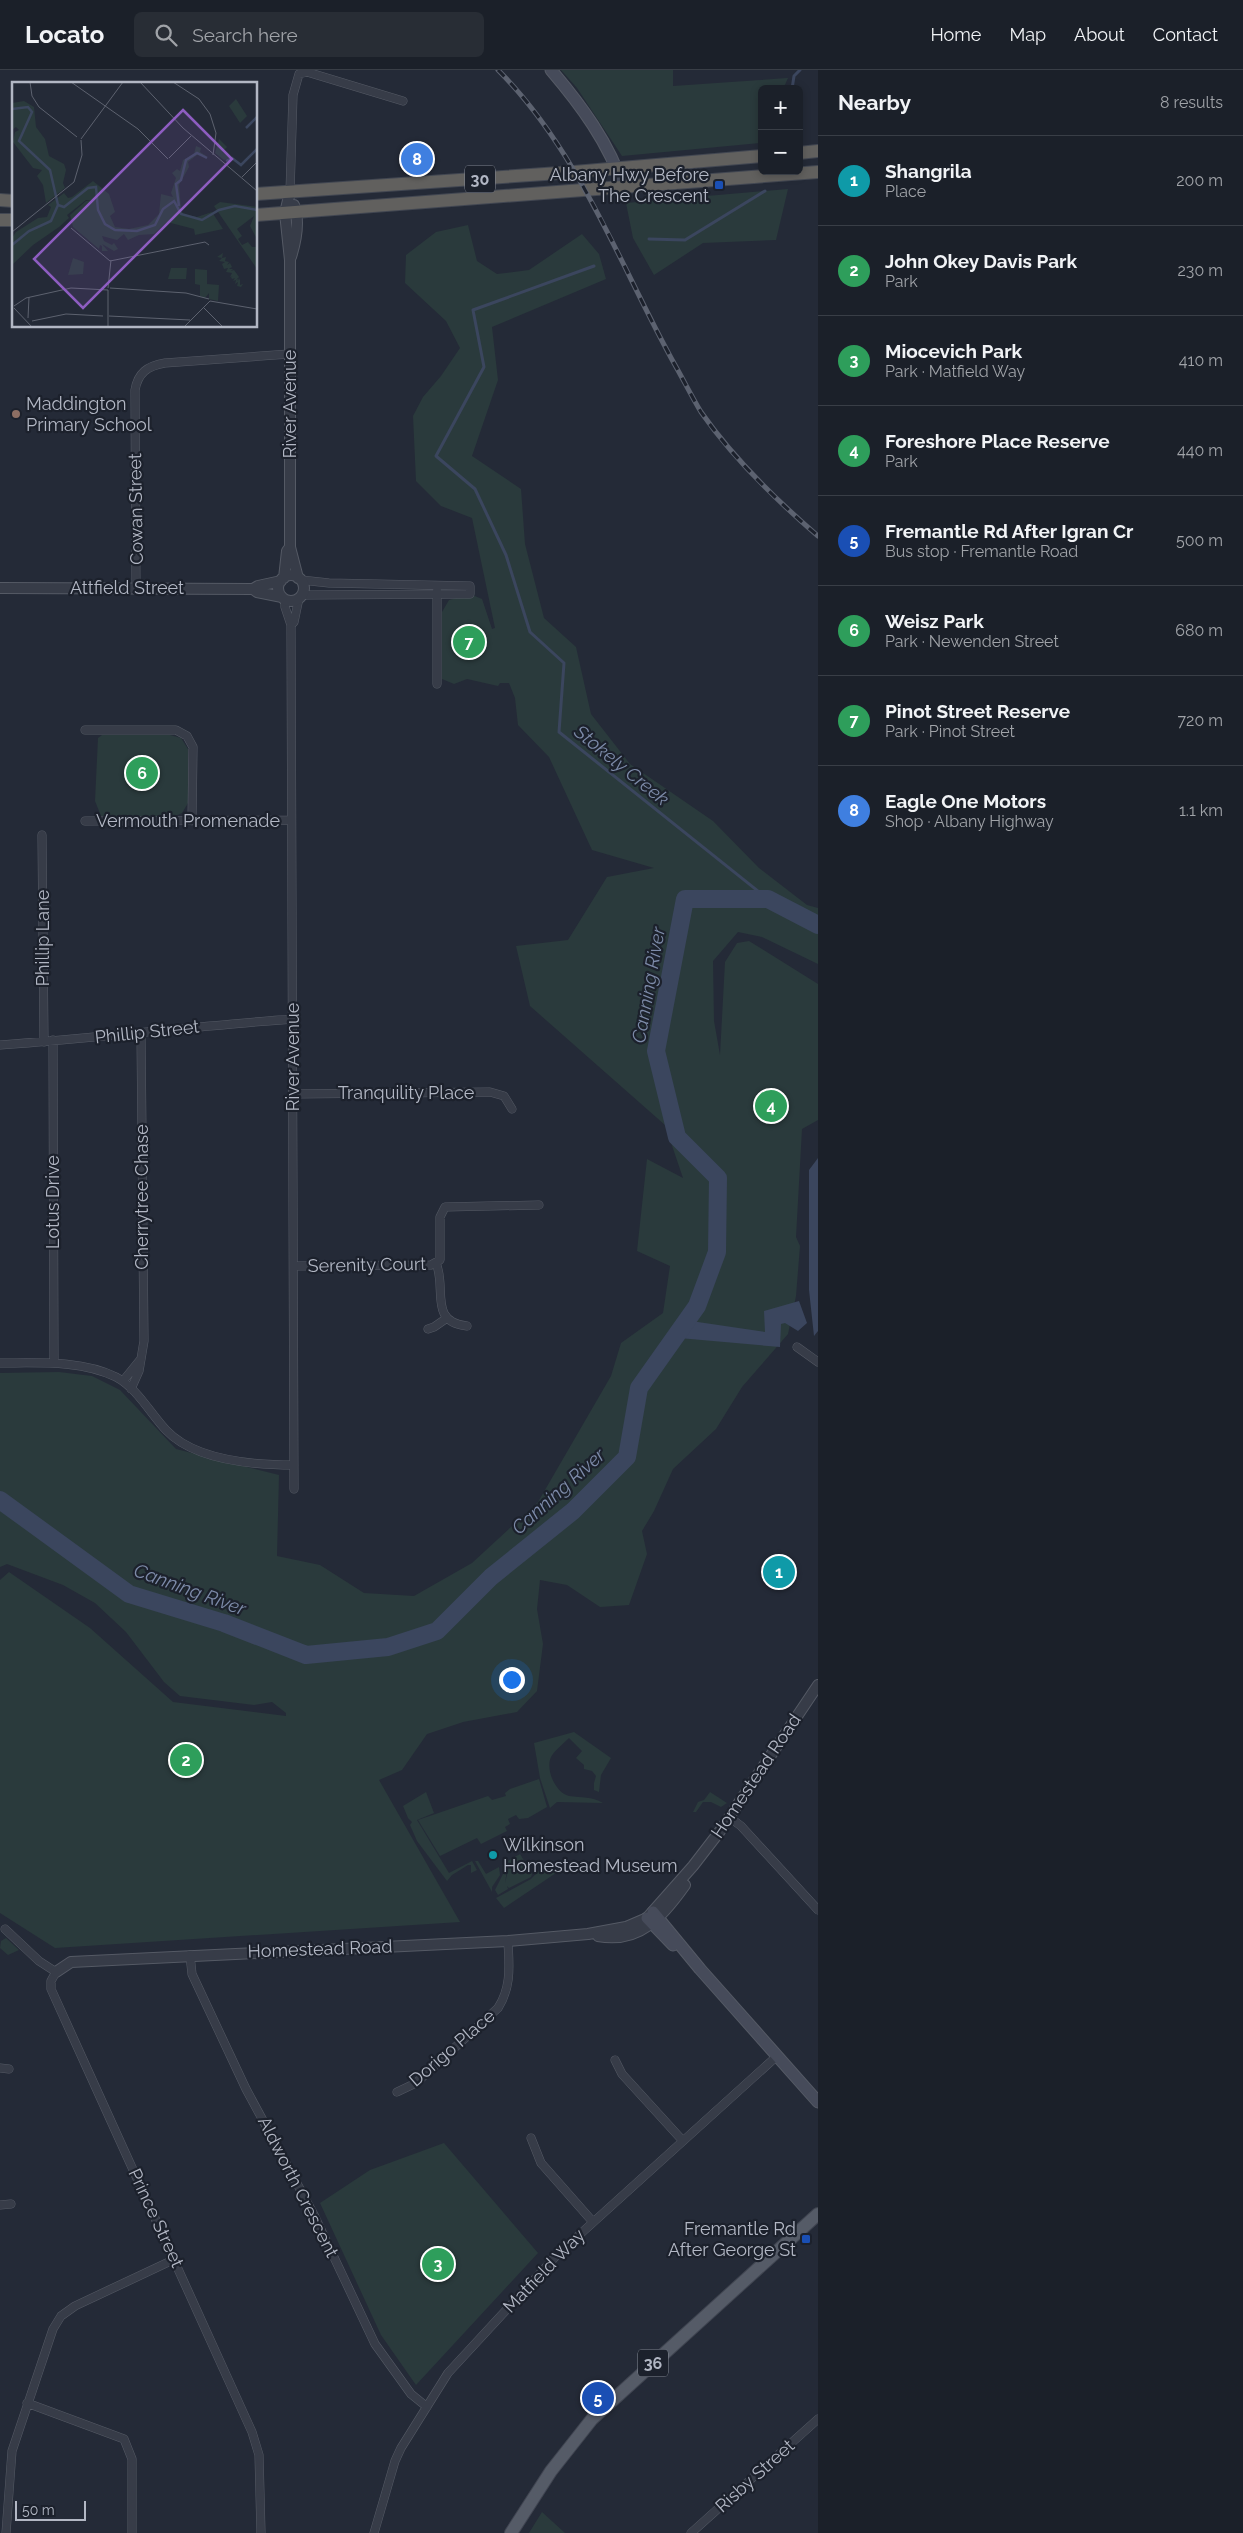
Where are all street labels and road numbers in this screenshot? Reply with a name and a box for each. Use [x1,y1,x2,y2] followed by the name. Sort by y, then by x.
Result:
[465,166,495,192] road number: 30
[279,349,300,458] street label: River Avenue
[124,453,147,565] street label: Cowan Street
[70,577,184,598] street label: Attfield Street
[96,810,280,831] street label: Vermouth Promenade
[32,889,53,986] street label: Phillip Lane
[282,1002,303,1111] street label: River Avenue
[94,1016,200,1047] street label: Phillip Street
[338,1082,475,1103] street label: Tranquility Place
[131,1124,152,1270] street label: Cherrytree Chase
[42,1155,63,1249] street label: Lotus Drive
[308,1253,426,1276] street label: Serenity Court
[706,1710,805,1842] street label: Homestead Road
[247,1935,393,1962] street label: Homestead Road
[405,2004,499,2090] street label: Dorigo Place
[254,2113,343,2261] street label: Aldworth Crescent
[124,2165,189,2271] street label: Prince Street
[498,2224,589,2317] street label: Matfield Way
[638,2350,668,2376] road number: 36
[711,2435,798,2516] street label: Risby Street

